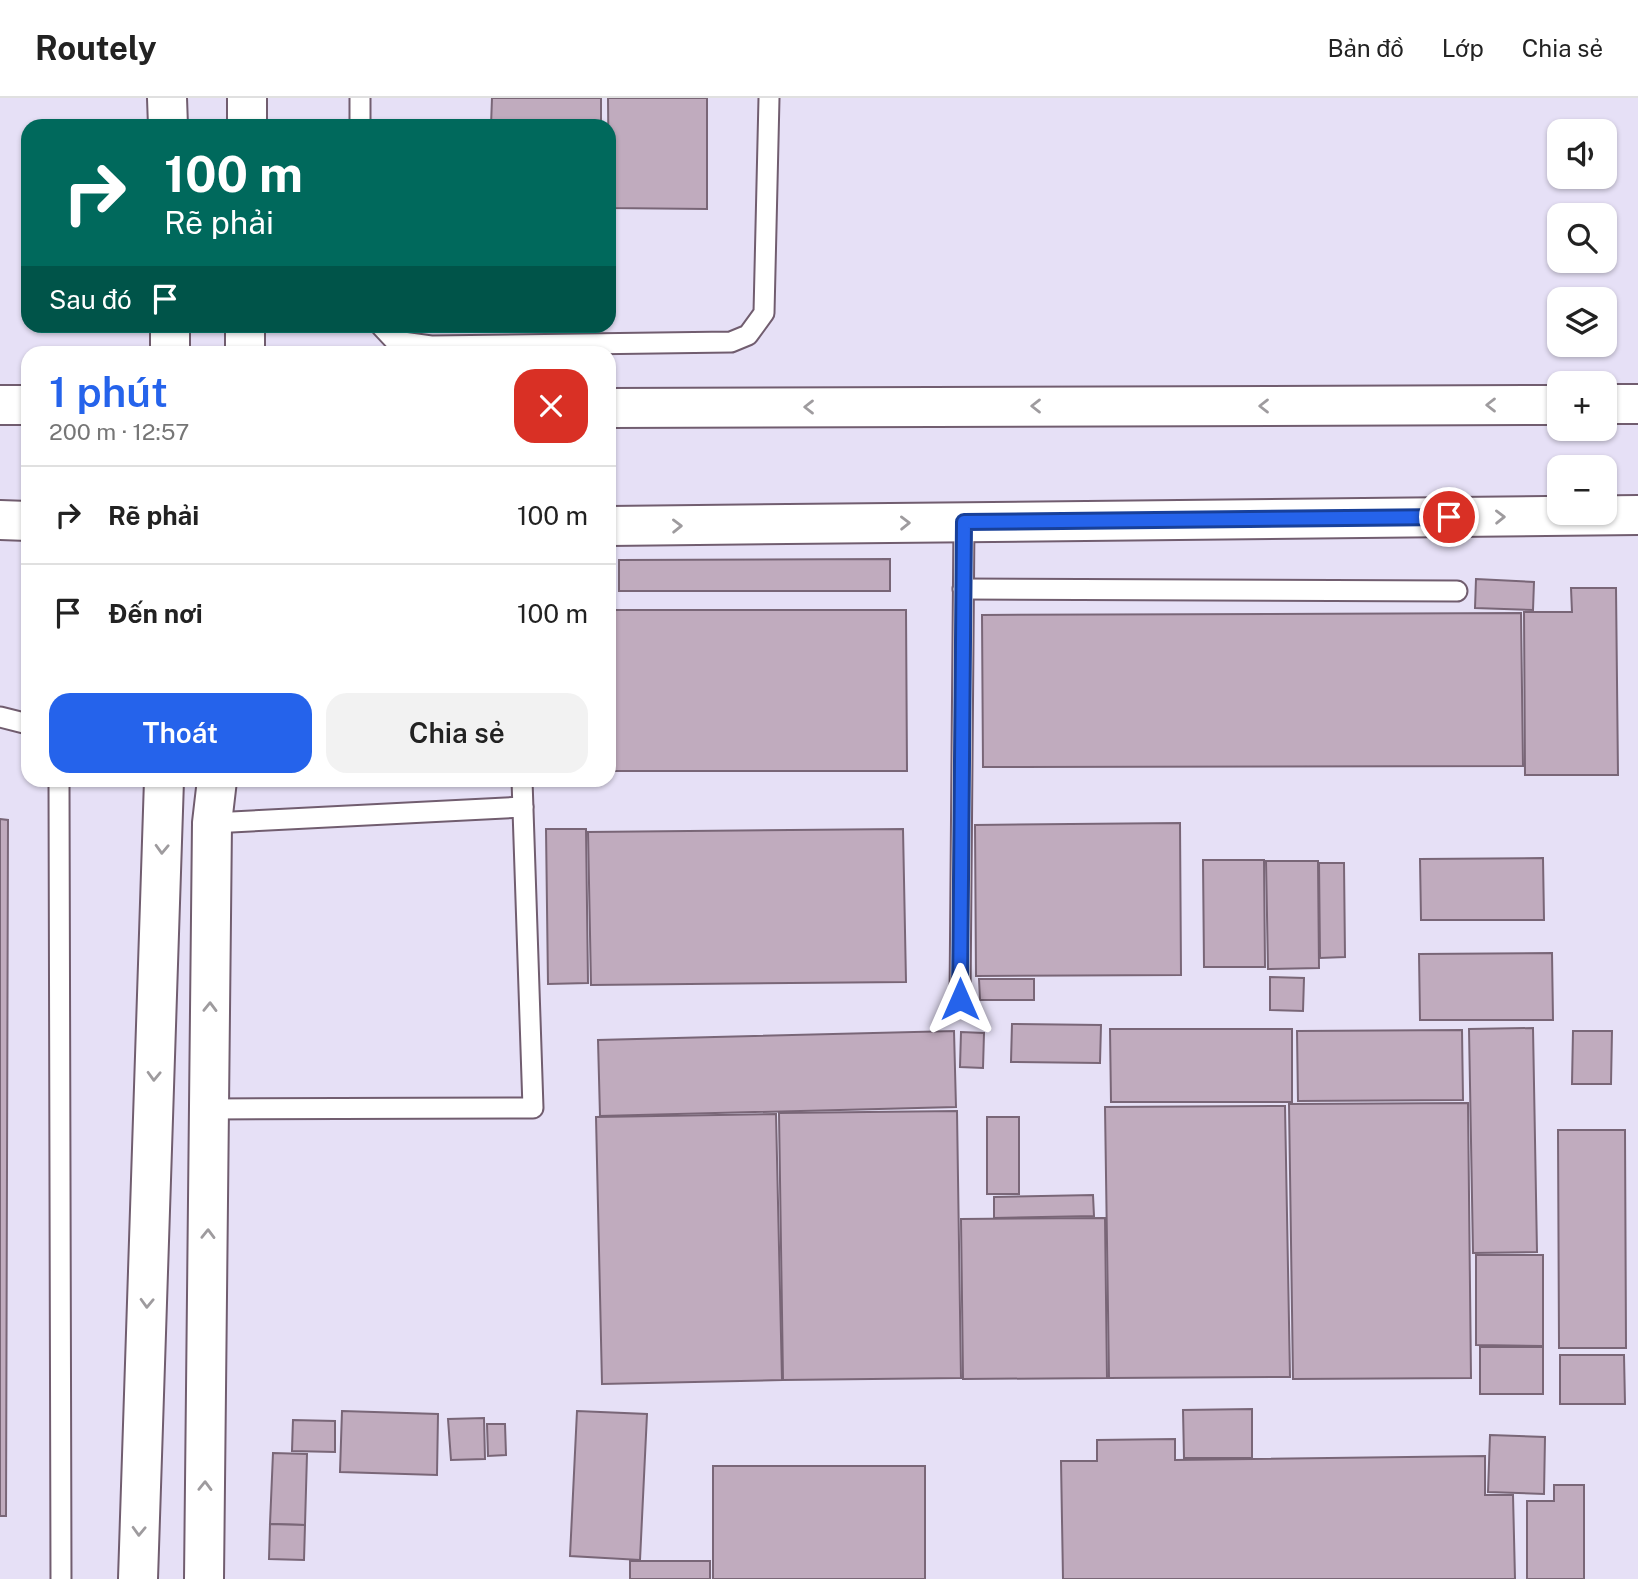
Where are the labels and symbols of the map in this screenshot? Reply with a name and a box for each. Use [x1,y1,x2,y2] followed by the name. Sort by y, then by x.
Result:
[1485,397,1496,413] one-way arrow
[1030,398,1041,414] one-way arrow
[1258,398,1268,414] one-way arrow
[803,399,813,415] one-way arrow
[1419,487,1479,547] pin
[1495,509,1505,525] one-way arrow
[900,515,910,531] one-way arrow
[672,518,683,533] one-way arrow
[154,844,170,854] one-way arrow
[923,962,997,1036] position arrow
[202,1001,218,1012] one-way arrow
[147,1071,162,1082] one-way arrow
[200,1229,215,1240] one-way arrow
[139,1298,154,1309] one-way arrow
[197,1481,213,1491] one-way arrow
[132,1526,147,1537] one-way arrow

